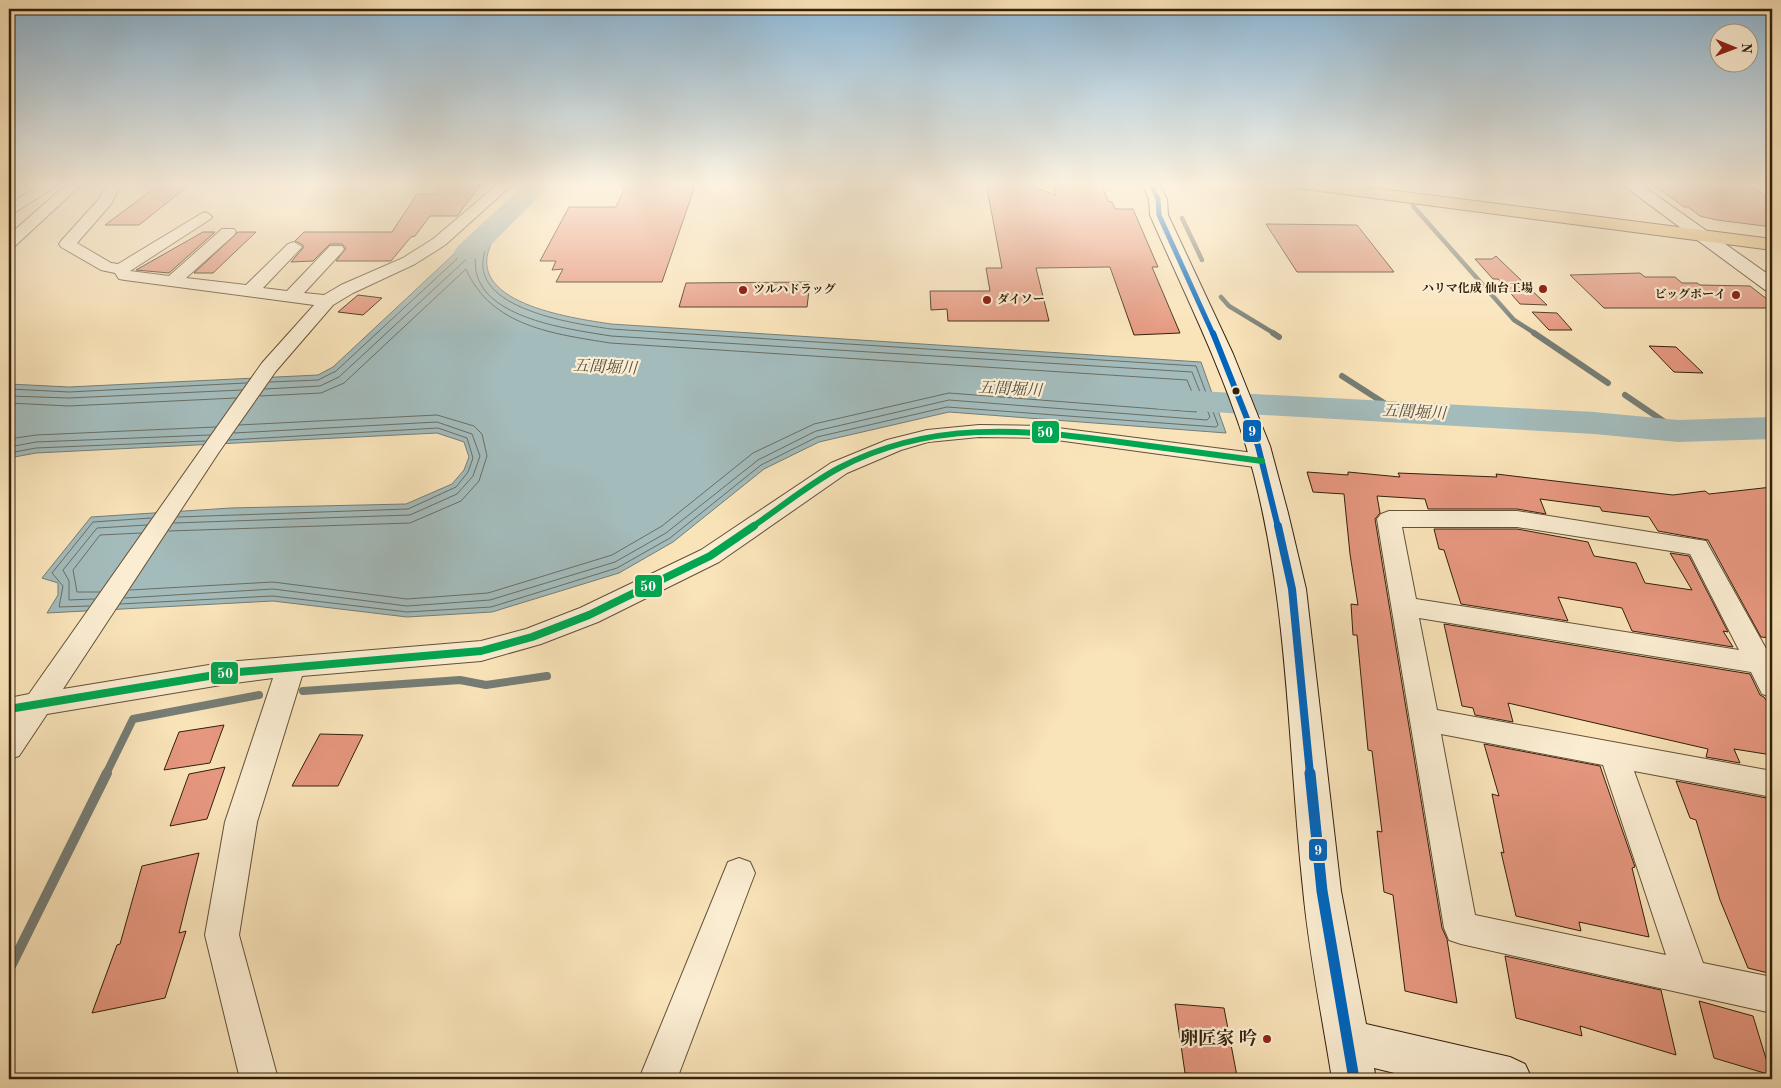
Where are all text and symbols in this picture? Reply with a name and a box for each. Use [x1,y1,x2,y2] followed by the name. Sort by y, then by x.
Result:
[1708,22,1758,72] north arrow
[1739,43,1753,54] text: N
[1422,281,1533,295] place label: ハリマ化成 仙台工場
[753,282,836,296] place label: ツルハドラッグ
[1537,283,1549,295] marker: ハリマ化成 仙台工場
[737,284,749,296] marker: ツルハドラッグ
[1654,287,1726,301] place label: ビッグボーイ
[1730,289,1742,301] marker: ビッグボーイ
[997,293,1045,306] place label: ダイソー
[981,294,993,306] marker: ダイソー
[573,356,639,378] water label: 五間堀川
[978,378,1044,400] water label: 五間堀川
[1231,386,1241,396] unlabelled marker
[1382,401,1448,423] water label: 五間堀川
[1242,419,1262,443] line badge: 9
[1031,420,1060,444] line badge: 50
[1248,425,1256,439] text: 9
[1037,426,1053,440] text: 50
[634,574,663,598] line badge: 50
[640,580,656,594] text: 50
[210,661,239,685] line badge: 50
[217,667,233,681] text: 50
[1308,838,1328,862] line badge: 9
[1314,844,1322,858] text: 9
[1180,1028,1257,1048] place label: 卵匠家 吟
[1261,1033,1273,1045] marker: 卵匠家 吟

